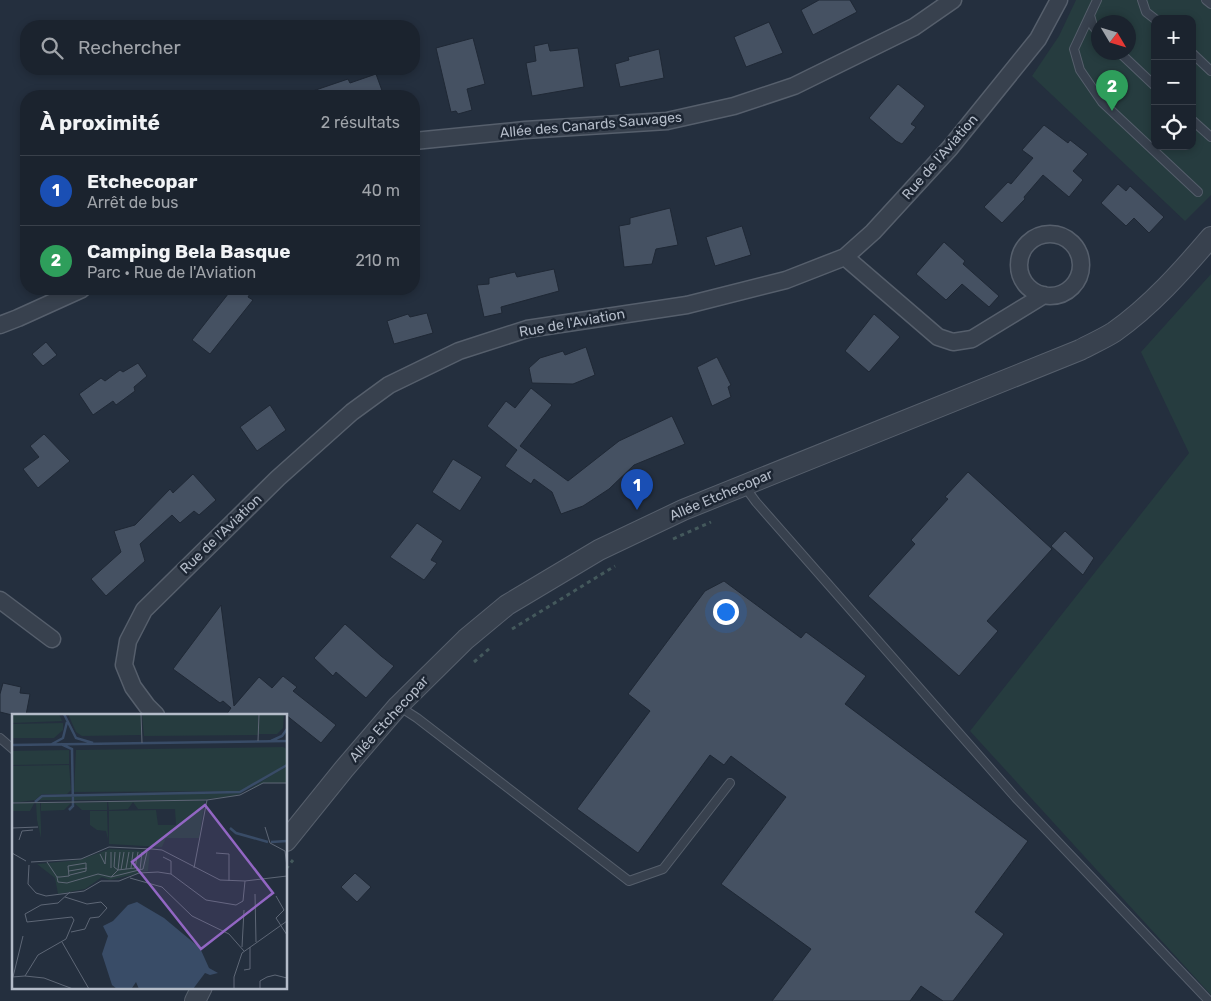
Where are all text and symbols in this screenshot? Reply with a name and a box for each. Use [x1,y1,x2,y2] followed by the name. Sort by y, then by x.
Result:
[1091,15,1136,60] north arrow
[1151,15,1196,150] map controls
[1151,15,1196,60] button: +
[20,20,420,75] search box
[38,34,66,62] icon: search
[78,36,181,59] text: Rechercher
[1151,60,1196,105] button: −
[1096,70,1128,111] pin: 2
[1151,105,1196,150] button: locate
[499,109,683,141] street label: Allée des Canards Sauvages
[40,110,160,135] text: À proximité
[898,111,982,203] street label: Rue de l'Aviation
[321,113,400,132] text: 2 résultats
[87,170,197,193] text: Etchecopar
[52,181,60,200] text: 1
[362,181,400,200] text: 40 m
[87,193,179,212] text: Arrêt de bus
[87,240,291,263] text: Camping Bela Basque
[51,251,61,270] text: 2
[355,251,400,270] text: 210 m
[87,263,256,282] text: Parc · Rue de l'Aviation
[518,305,626,341] street label: Rue de l'Aviation
[667,465,776,524] street label: Allée Etchecopar
[621,469,653,510] pin: 1
[177,491,265,577] street label: Rue de l'Aviation
[713,599,739,625] your location
[346,672,433,766] street label: Allée Etchecopar
[12,714,288,988] inset map

